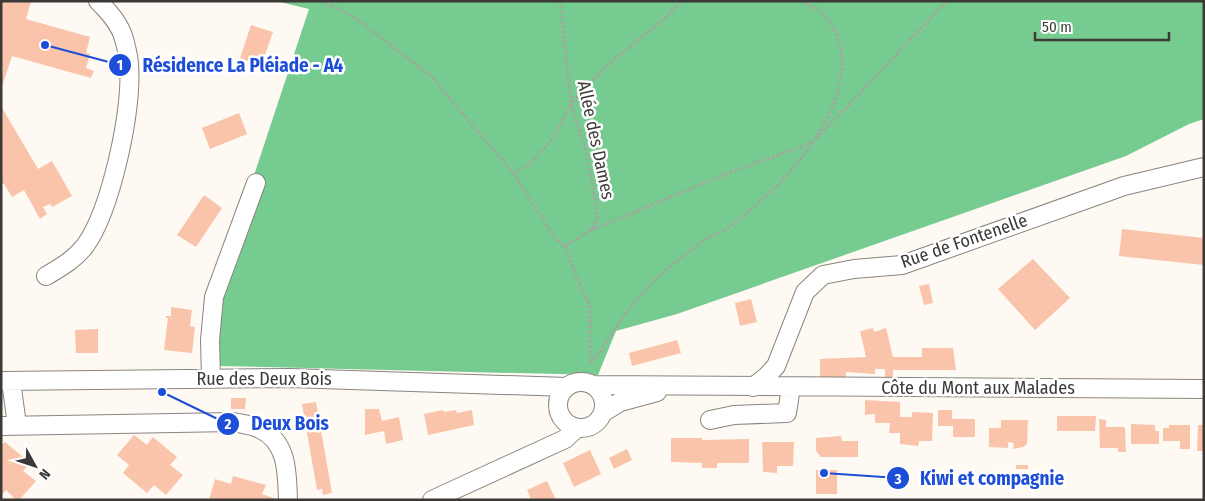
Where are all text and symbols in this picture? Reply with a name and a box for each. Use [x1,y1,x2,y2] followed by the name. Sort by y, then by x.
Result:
[1035,10,1169,42] scale bar
[1042,18,1072,36] text: 50 m
[107,48,353,82] callout: Résidence La Pléiade - A4
[143,54,344,77] text: Résidence La Pléiade - A4
[117,56,123,74] text: 1
[573,79,619,202] street label: Allée des Dames
[898,209,1030,273] street label: Rue de Fontenelle
[196,368,332,390] street label: Rue des Deux Bois
[881,377,1075,399] street label: Côte du Mont aux Malades
[216,407,339,441] callout: Deux Bois
[251,412,330,435] text: Deux Bois
[224,415,232,433] text: 2
[10,441,60,491] north arrow
[885,461,1074,495] callout: Kiwi et compagnie
[35,465,54,483] text: N
[920,467,1064,490] text: Kiwi et compagnie
[893,470,902,488] text: 3

